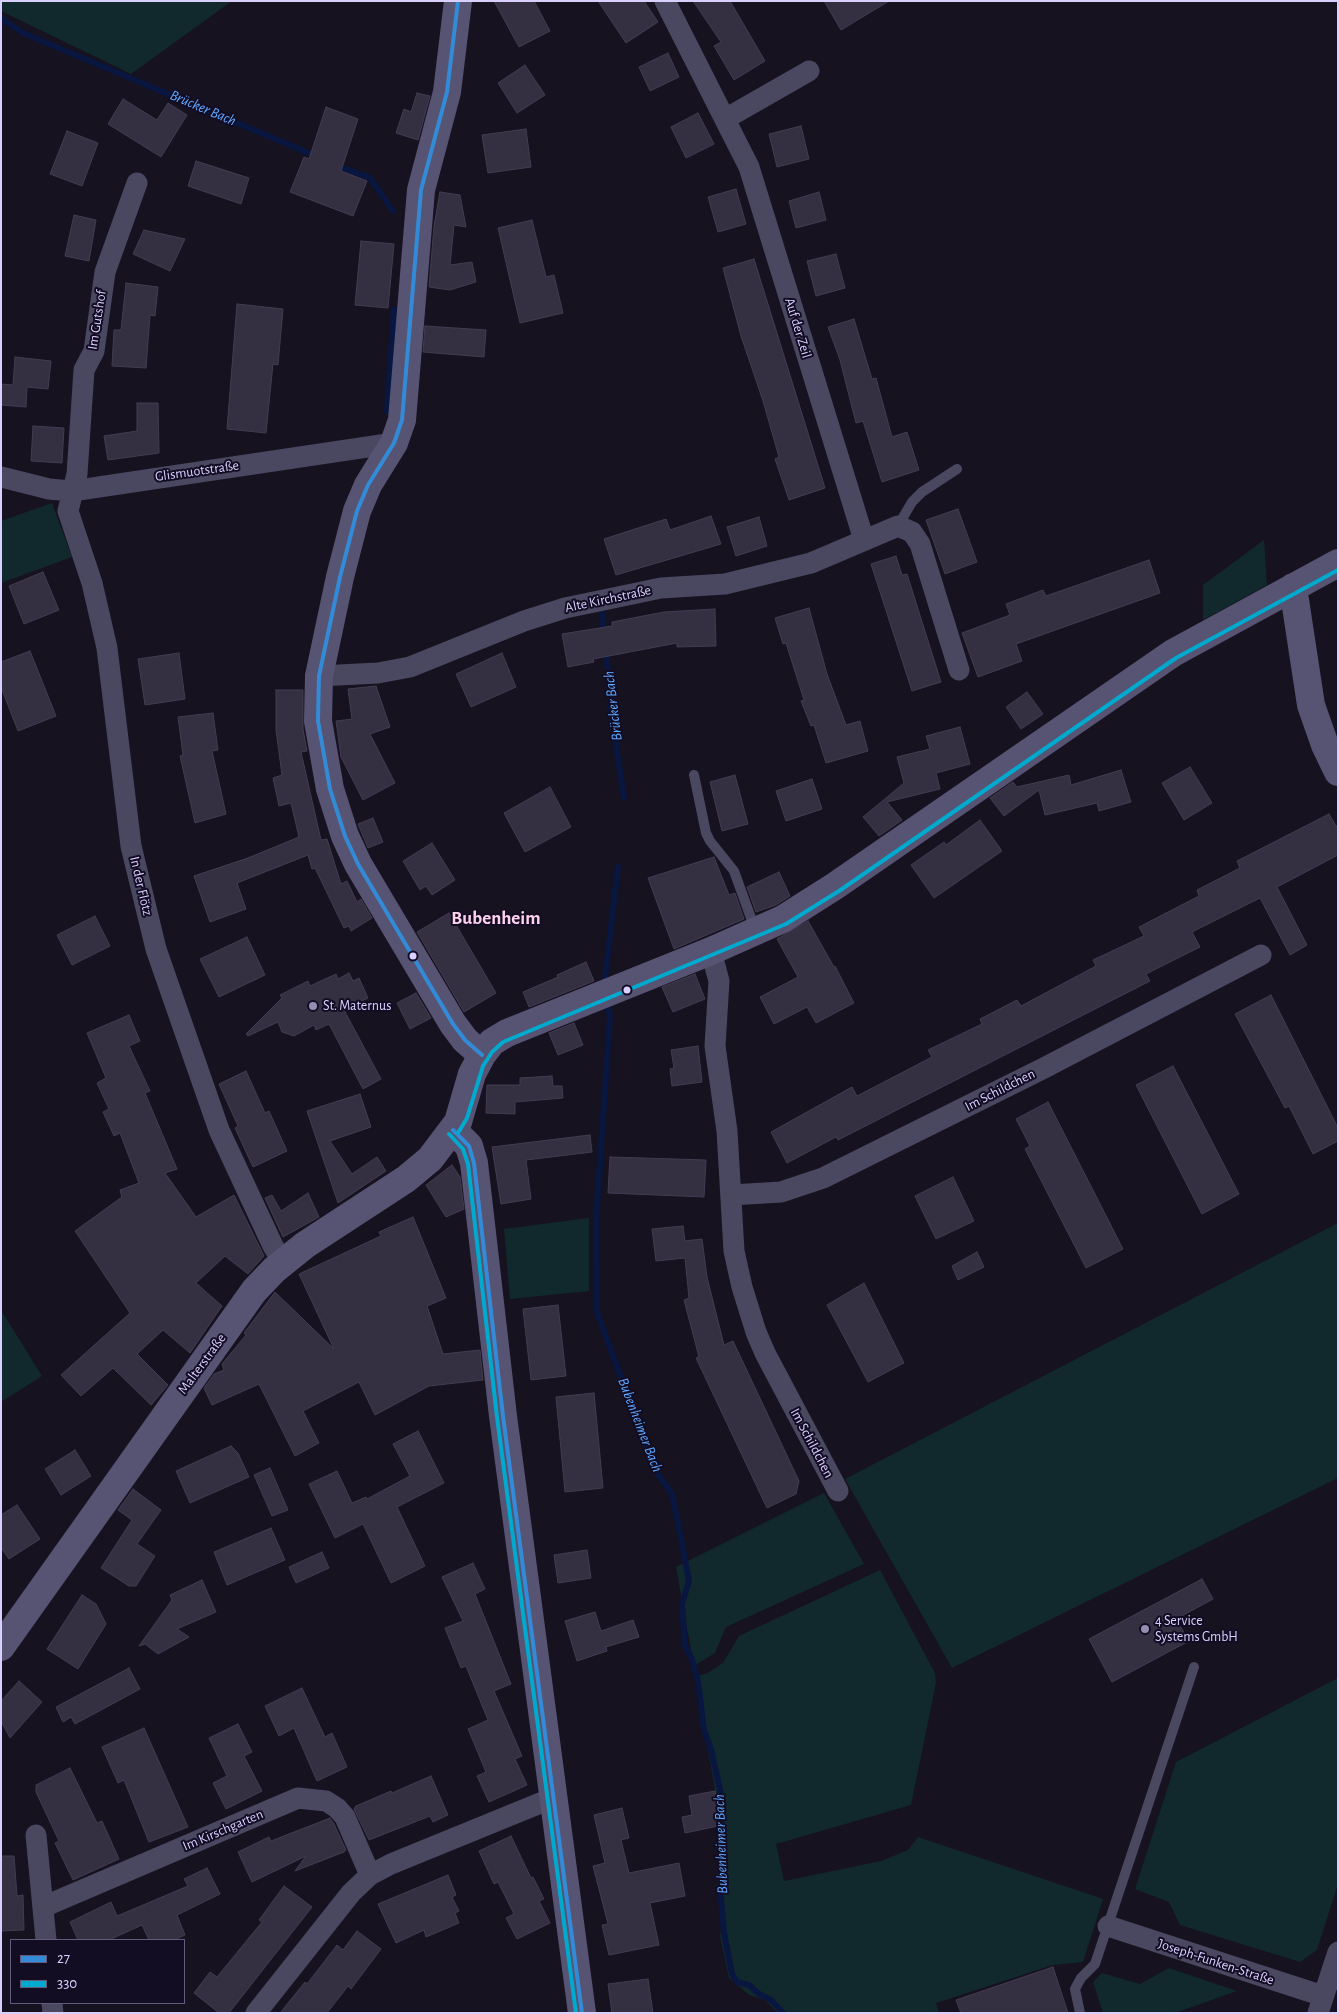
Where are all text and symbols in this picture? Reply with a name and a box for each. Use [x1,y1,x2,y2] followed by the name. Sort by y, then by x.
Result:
[167,86,239,130] water label: Brücker Bach
[84,289,110,351] street label: Im Gutshof
[781,296,815,360] street label: Auf der Zeil
[154,457,240,485] street label: Glismuotstraße
[563,582,653,616] street label: Alte Kirchstraße
[600,670,626,742] water label: Brücker Bach
[126,855,156,917] street label: In der Flötz
[451,907,541,929] district label: Bubenheim
[408,951,418,961] unlabelled marker
[622,985,632,995] unlabelled marker
[323,998,391,1014] place label: St. Maternus
[307,1000,319,1012] marker: St. Maternus
[962,1065,1038,1115] street label: Im Schildchen
[174,1330,230,1398] street label: Malterstraße
[614,1375,666,1475] water label: Bubenheimer Bach
[787,1405,837,1481] street label: Im Schildchen
[1155,1613,1238,1645] place label: 4 Service Systems GmbH
[1139,1623,1151,1635] marker: 4 Service Systems GmbH
[710,1794,732,1894] water label: Bubenheimer Bach
[180,1805,266,1855] street label: Im Kirschgarten
[1156,1935,1276,1989] street label: Joseph-Funken-Straße
[10,1939,185,2004] legend
[57,1951,70,1966] text: 27
[57,1976,77,1991] text: 330

